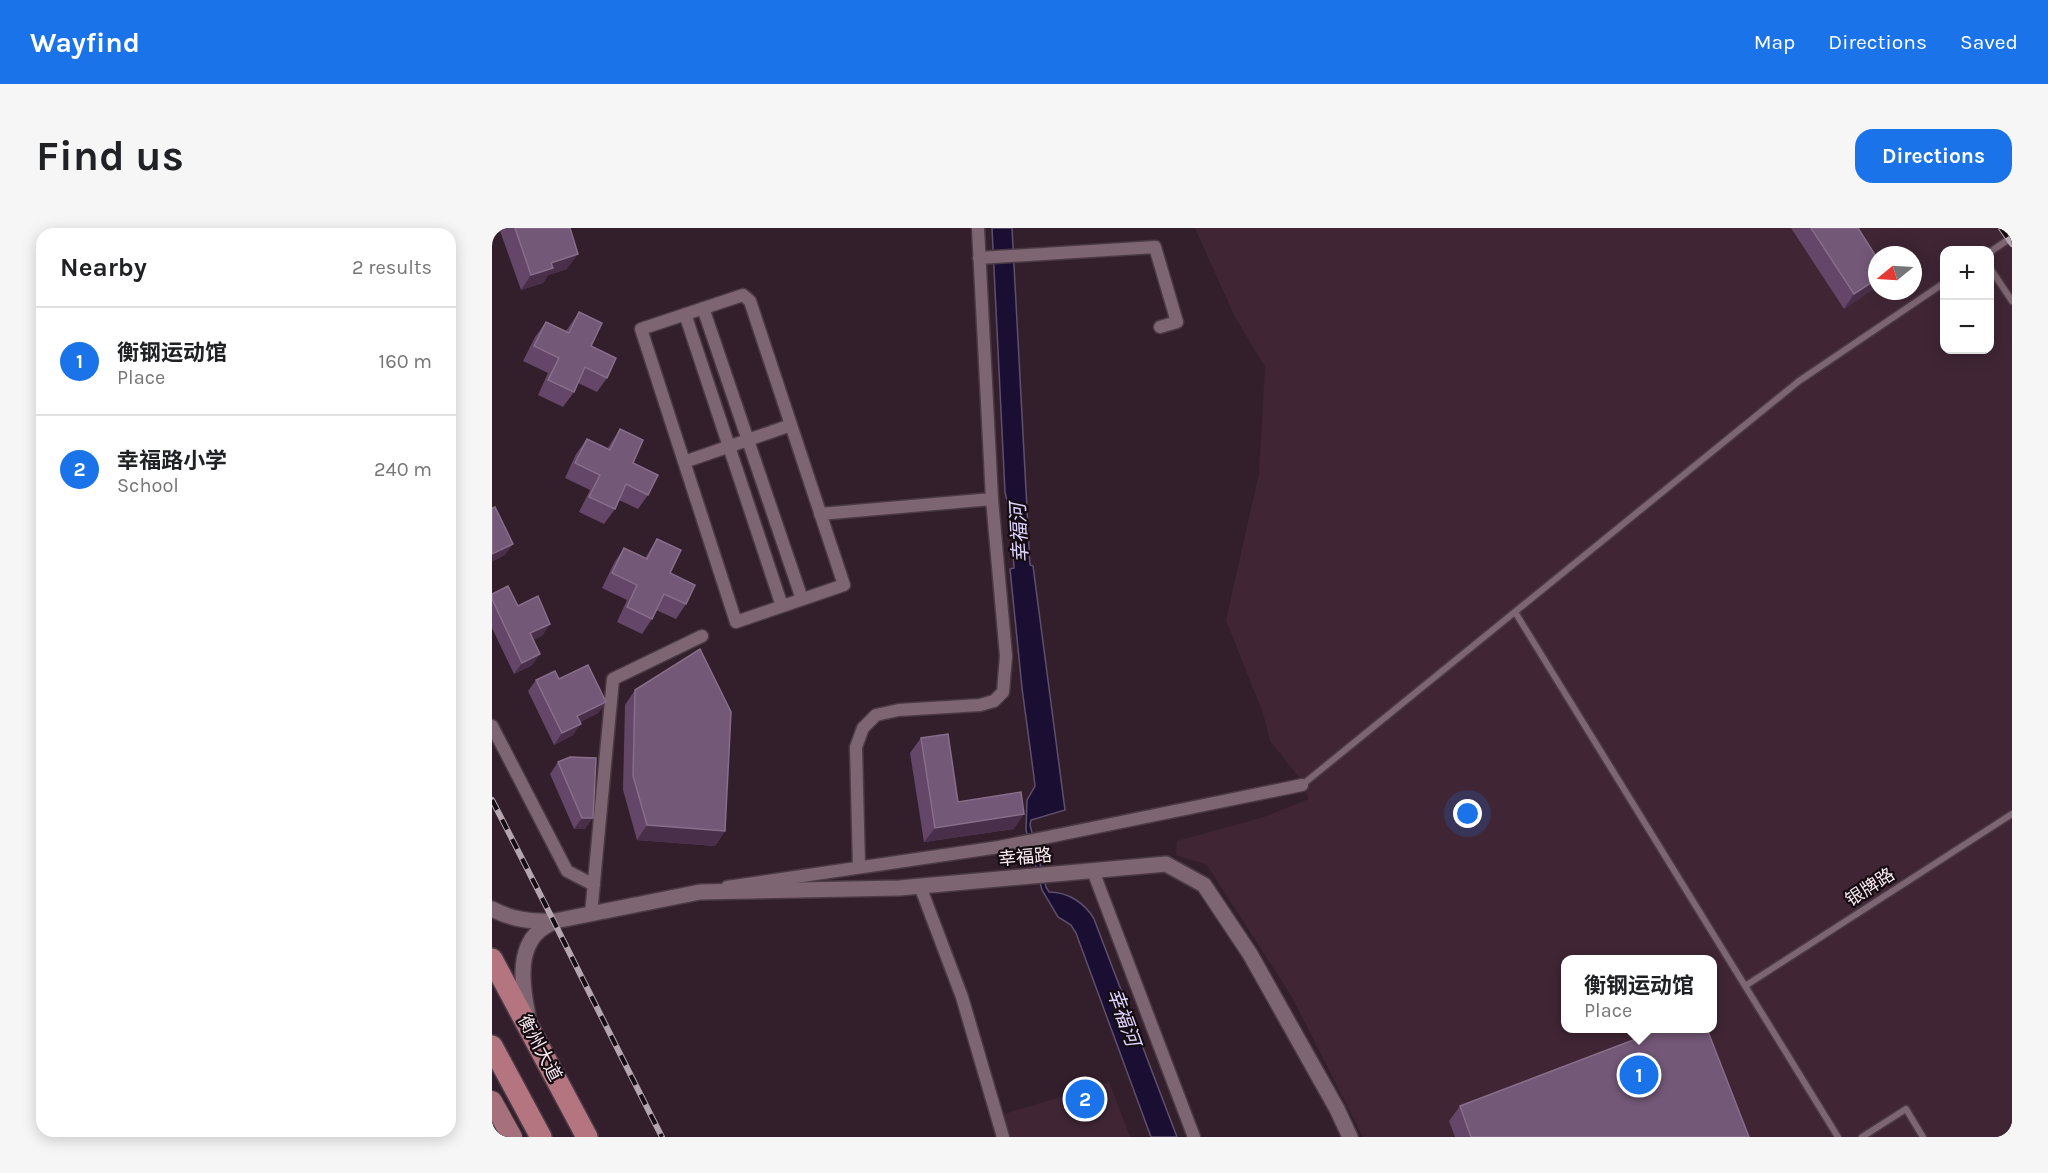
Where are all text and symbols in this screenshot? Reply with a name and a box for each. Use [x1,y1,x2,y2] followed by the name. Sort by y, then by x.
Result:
[30,26,140,59] text: Wayfind
[1754,30,1795,54] text: Map
[1828,30,1927,54] text: Directions
[1960,30,2018,54] text: Saved
[1855,129,2012,183] button: Directions
[36,131,184,181] text: Find us
[1868,246,1922,300] north arrow
[1940,246,1994,354] map controls
[1940,246,1994,300] button: +
[60,252,147,283] text: Nearby
[352,256,432,279] text: 2 results
[1940,300,1994,354] button: −
[117,340,227,366] text: 衡钢运动馆
[76,350,83,373] text: 1
[379,350,432,373] text: 160 m
[117,366,165,389] text: Place
[117,448,227,474] text: 幸福路小学
[73,458,86,481] text: 2
[374,458,432,481] text: 240 m
[117,474,179,497] text: School
[1006,498,1033,564] water label: 幸福河
[1453,799,1482,828] your location
[997,844,1053,870] street label: 幸福路
[1841,863,1899,911] street label: 银牌路
[1561,955,1717,1033] popup
[1584,973,1694,999] text: 衡钢运动馆
[1102,985,1146,1053] water label: 幸福河
[1584,999,1632,1022] text: Place
[513,1011,567,1085] street label: 衡州大道
[1620,1052,1658,1098] pin: 1
[1066,1076,1104,1122] pin: 2

